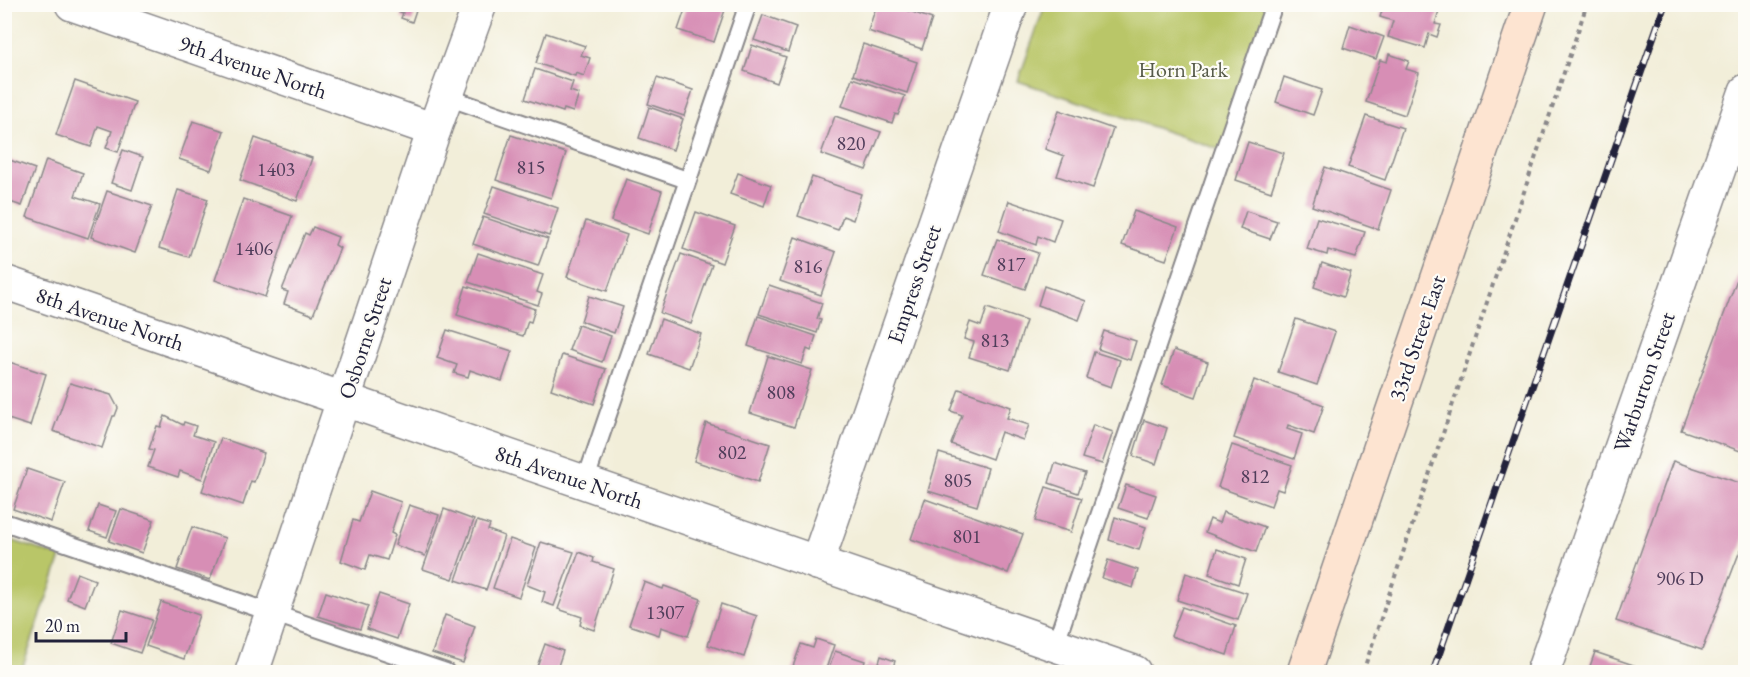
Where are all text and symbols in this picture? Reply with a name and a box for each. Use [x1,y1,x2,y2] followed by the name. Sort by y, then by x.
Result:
[175,28,331,106] street label: 9th Avenue North
[1138,55,1228,84] park label: Horn Park
[837,130,866,156] house number: 820
[517,154,545,180] house number: 815
[257,156,295,182] house number: 1403
[880,221,948,347] street label: Empress Street
[235,235,274,261] house number: 1406
[997,251,1026,277] house number: 817
[794,253,823,279] house number: 816
[1382,271,1452,405] street label: 33rd Street East
[332,273,398,403] street label: Osborne Street
[32,280,188,358] street label: 8th Avenue North
[1606,308,1682,456] street label: Warburton Street
[981,327,1009,353] house number: 813
[767,379,795,405] house number: 808
[491,438,647,516] street label: 8th Avenue North
[718,439,747,465] house number: 802
[1241,463,1270,489] house number: 812
[944,467,972,493] house number: 805
[953,523,981,549] house number: 801
[1656,565,1704,591] house number: 906 D
[646,599,685,625] house number: 1307
[36,605,126,643] scale bar
[45,614,80,637] text: 20 m

